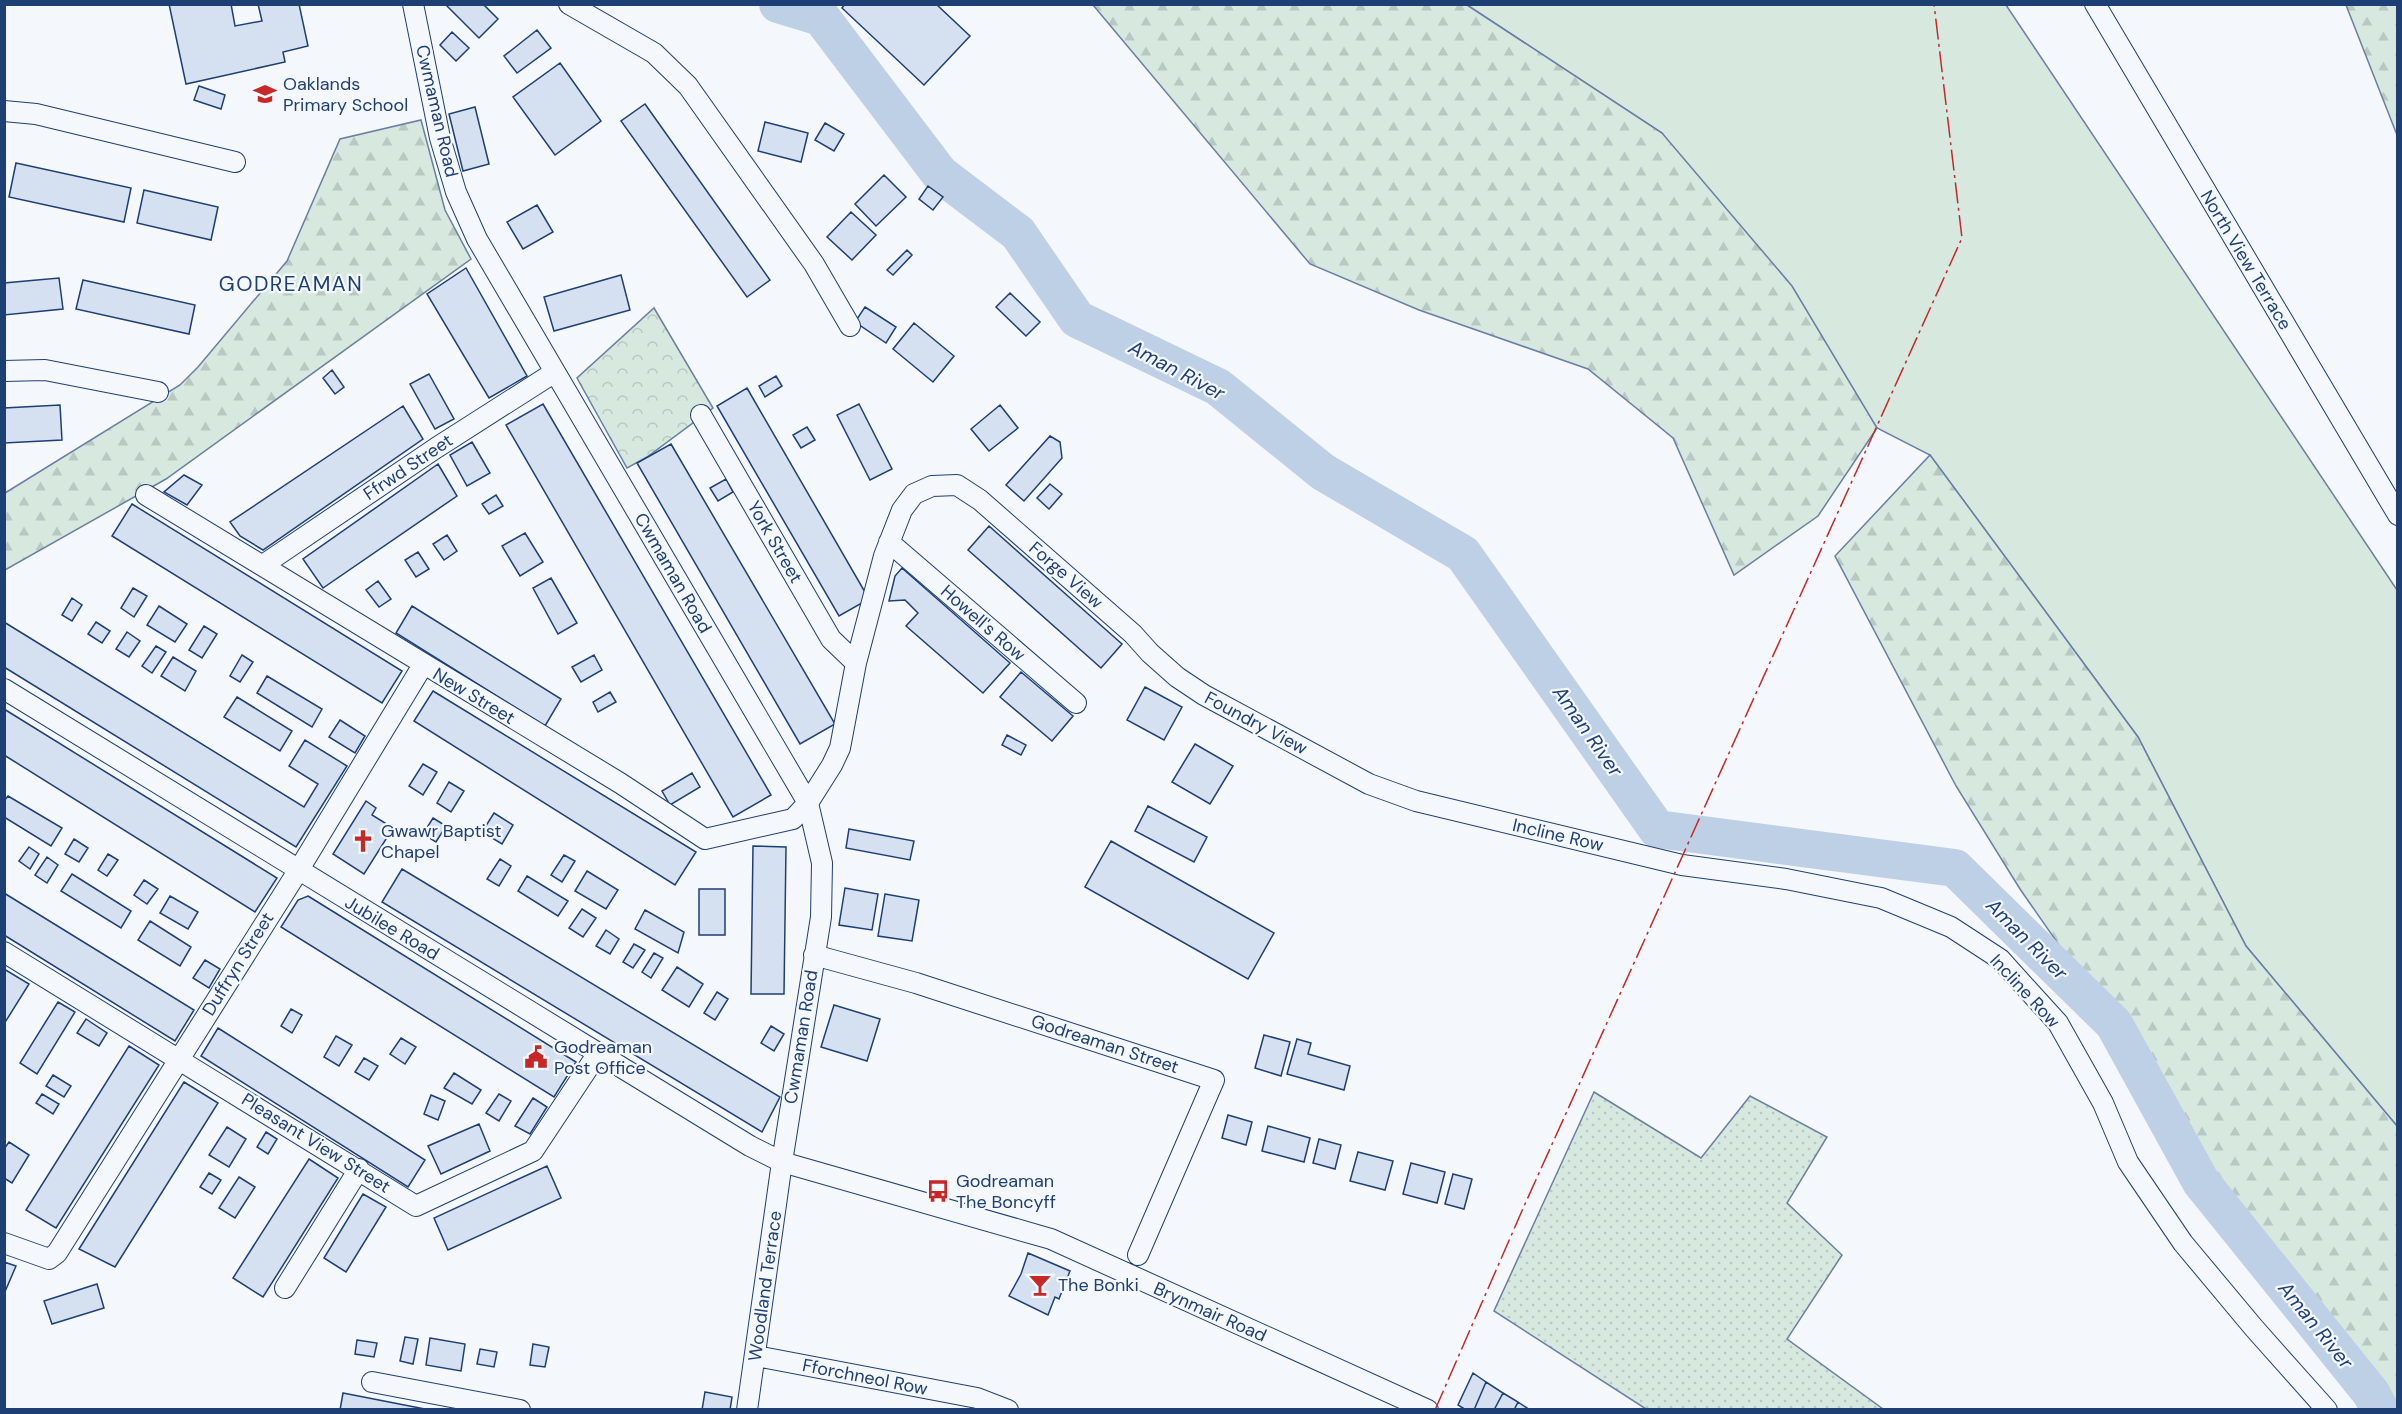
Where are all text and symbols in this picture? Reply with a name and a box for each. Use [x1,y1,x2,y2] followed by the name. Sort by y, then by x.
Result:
[410,42,464,180] street label: Cwmaman Road
[283,72,408,117] place label: Oaklands Primary School
[252,81,278,107] school or university icon: Oaklands Primary School
[2195,186,2297,334] street label: North View Terrace
[219,270,363,298] district label: GODREAMAN
[1124,333,1230,406] water label: Aman River
[359,428,457,506] street label: Ffrwd Street
[742,497,808,587] street label: York Street
[629,508,717,638] street label: Cwmaman Road
[1024,536,1108,614] street label: Forge View
[935,579,1031,667] street label: Howell's Row
[428,662,520,730] street label: New Street
[1547,680,1629,782] water label: Aman River
[1200,686,1312,760] street label: Foundry View
[1510,813,1606,857] street label: Incline Row
[381,819,501,864] place label: Gwawr Baptist Chapel
[350,828,376,854] church icon: Gwawr Baptist Chapel
[340,890,444,966] street label: Jubilee Road
[1980,892,2074,986] water label: Aman River
[197,908,279,1020] street label: Duffryn Street
[1985,949,2066,1033] street label: Incline Row
[779,968,823,1106] street label: Cwmaman Road
[1028,1009,1182,1079] street label: Godreaman Street
[554,1035,652,1080] place label: Godreaman Post Office
[523,1044,549,1070] public building icon: Godreaman Post Office
[237,1087,395,1199] street label: Pleasant View Street
[956,1169,1056,1214] place label: Godreaman The Boncyff
[925,1178,951,1204] bus stop icon: Godreaman The Boncyff
[743,1209,787,1363] street label: Woodland Terrace
[1027,1272,1053,1298] bar icon: The Bonki
[1058,1273,1139,1297] place label: The Bonki
[2272,1275,2360,1374] water label: Aman River
[1150,1276,1270,1348] street label: Brynmair Road
[800,1353,930,1401] street label: Fforchneol Row

